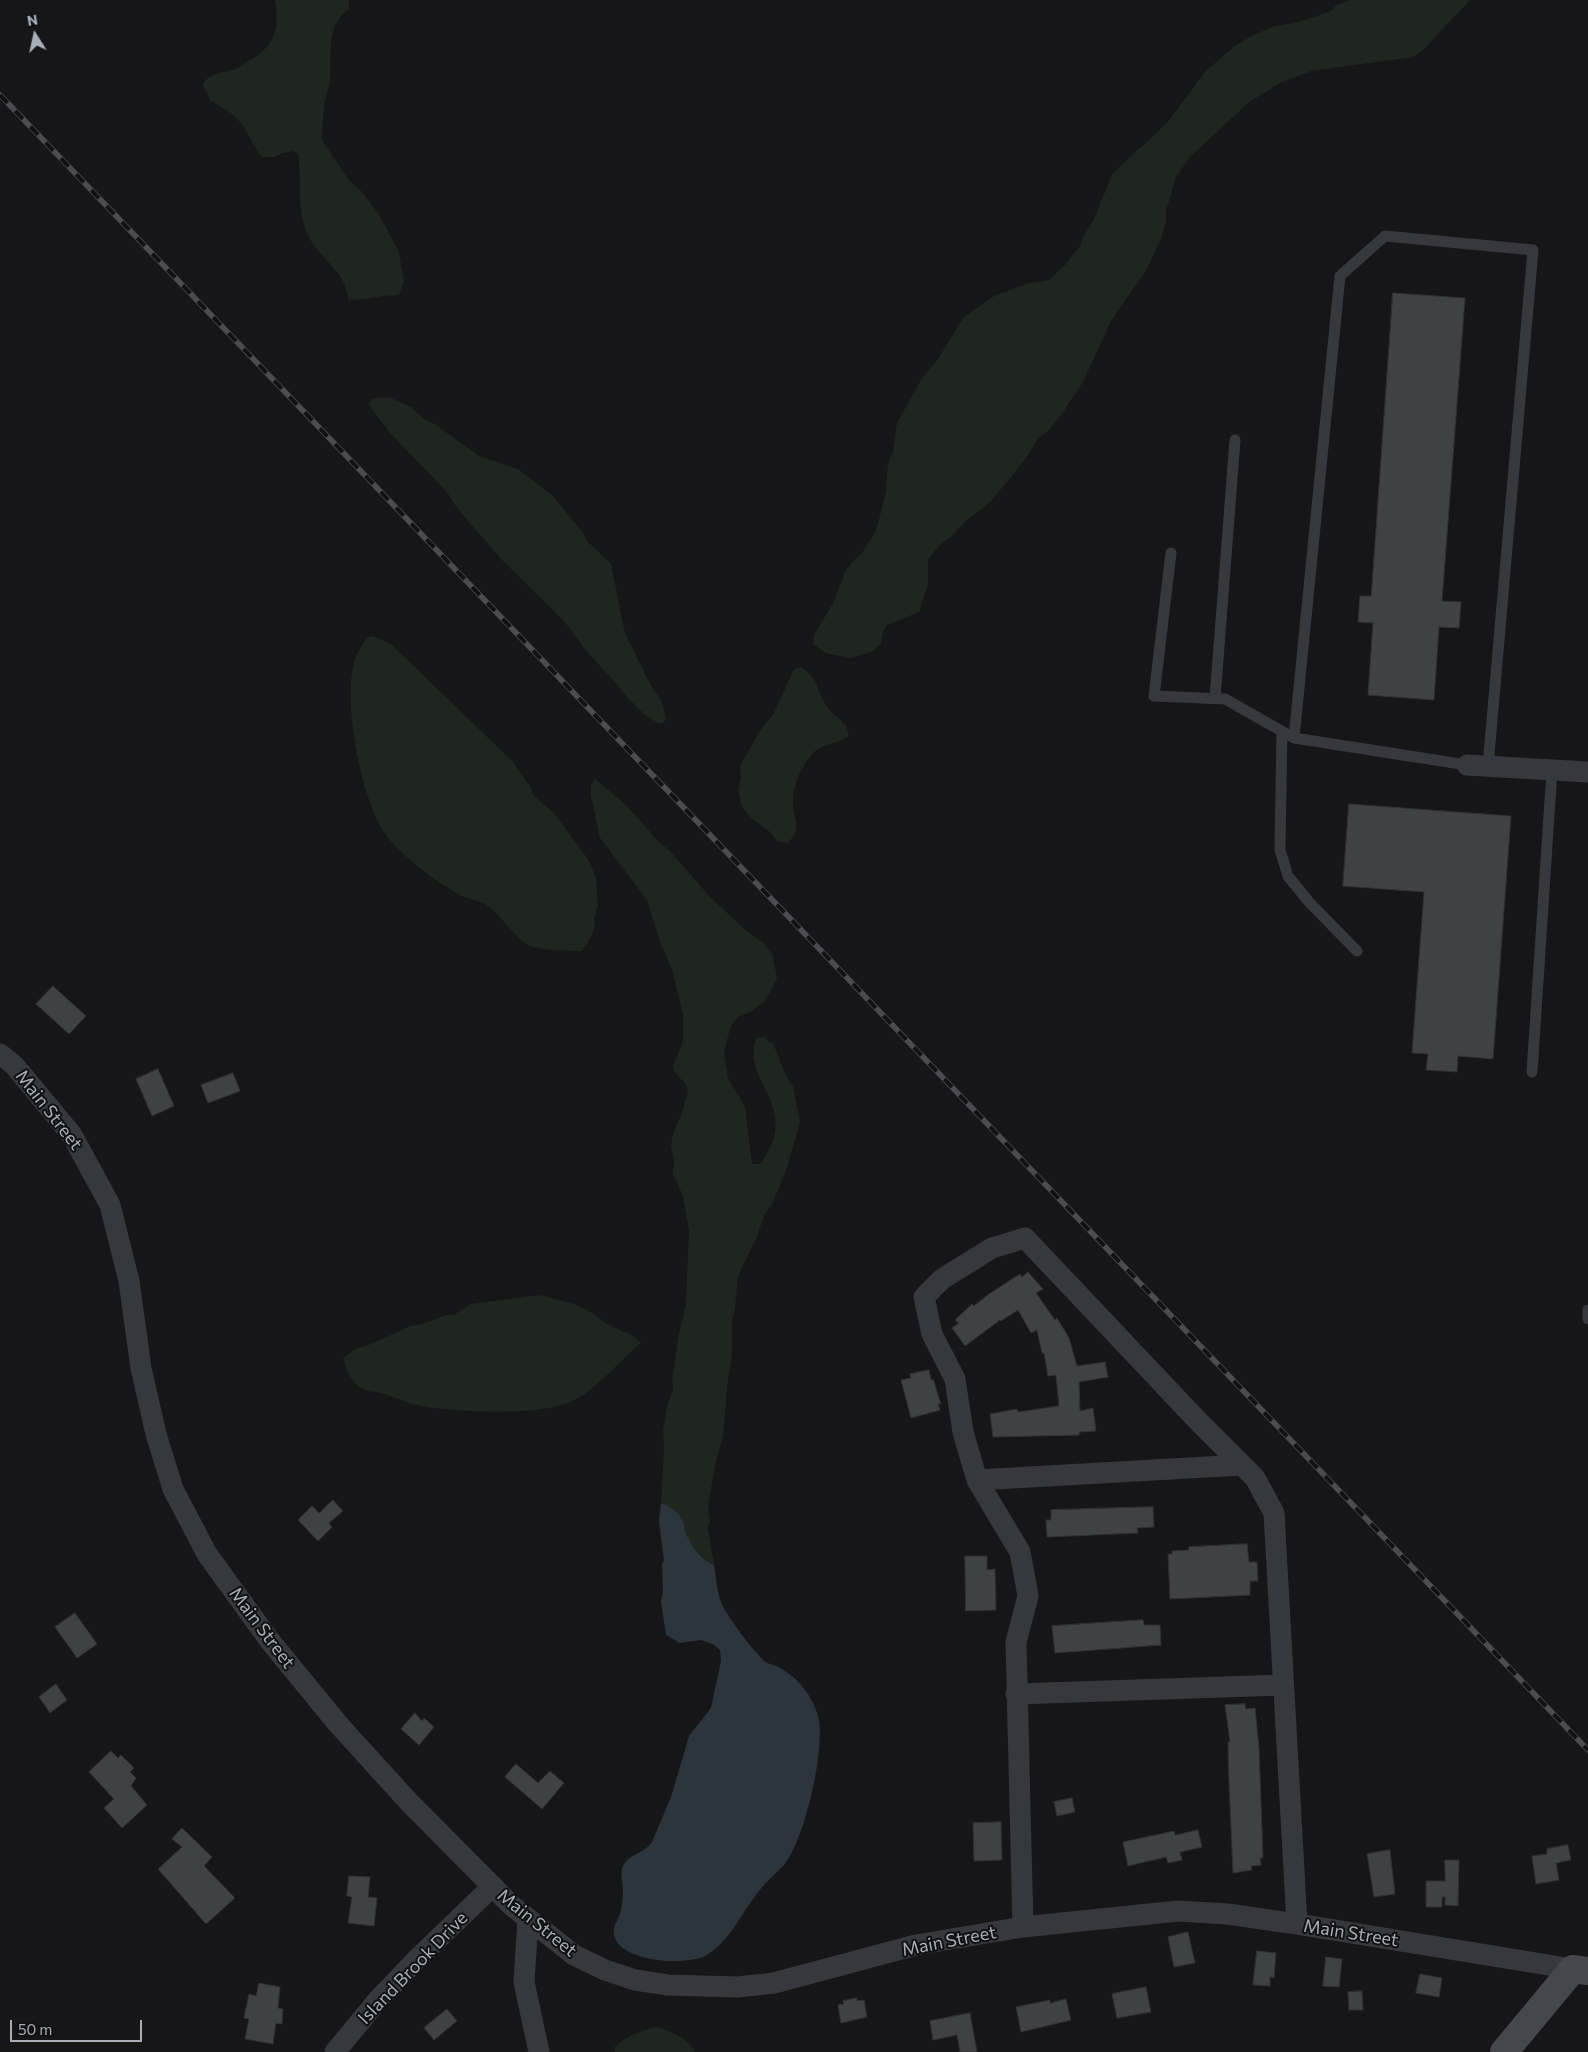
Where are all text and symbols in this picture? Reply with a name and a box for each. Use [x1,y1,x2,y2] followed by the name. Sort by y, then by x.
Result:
[10,10,60,60] north arrow
[26,10,39,29] text: N
[11,1066,87,1154] street label: Main Street
[225,1583,299,1673] street label: Main Street
[493,1884,581,1962] street label: Main Street
[354,1907,472,2029] street label: Island Brook Drive
[1302,1915,1400,1951] street label: Main Street
[900,1921,998,1961] street label: Main Street
[12,2010,145,2042] scale bar
[18,2020,52,2038] text: 50 m

